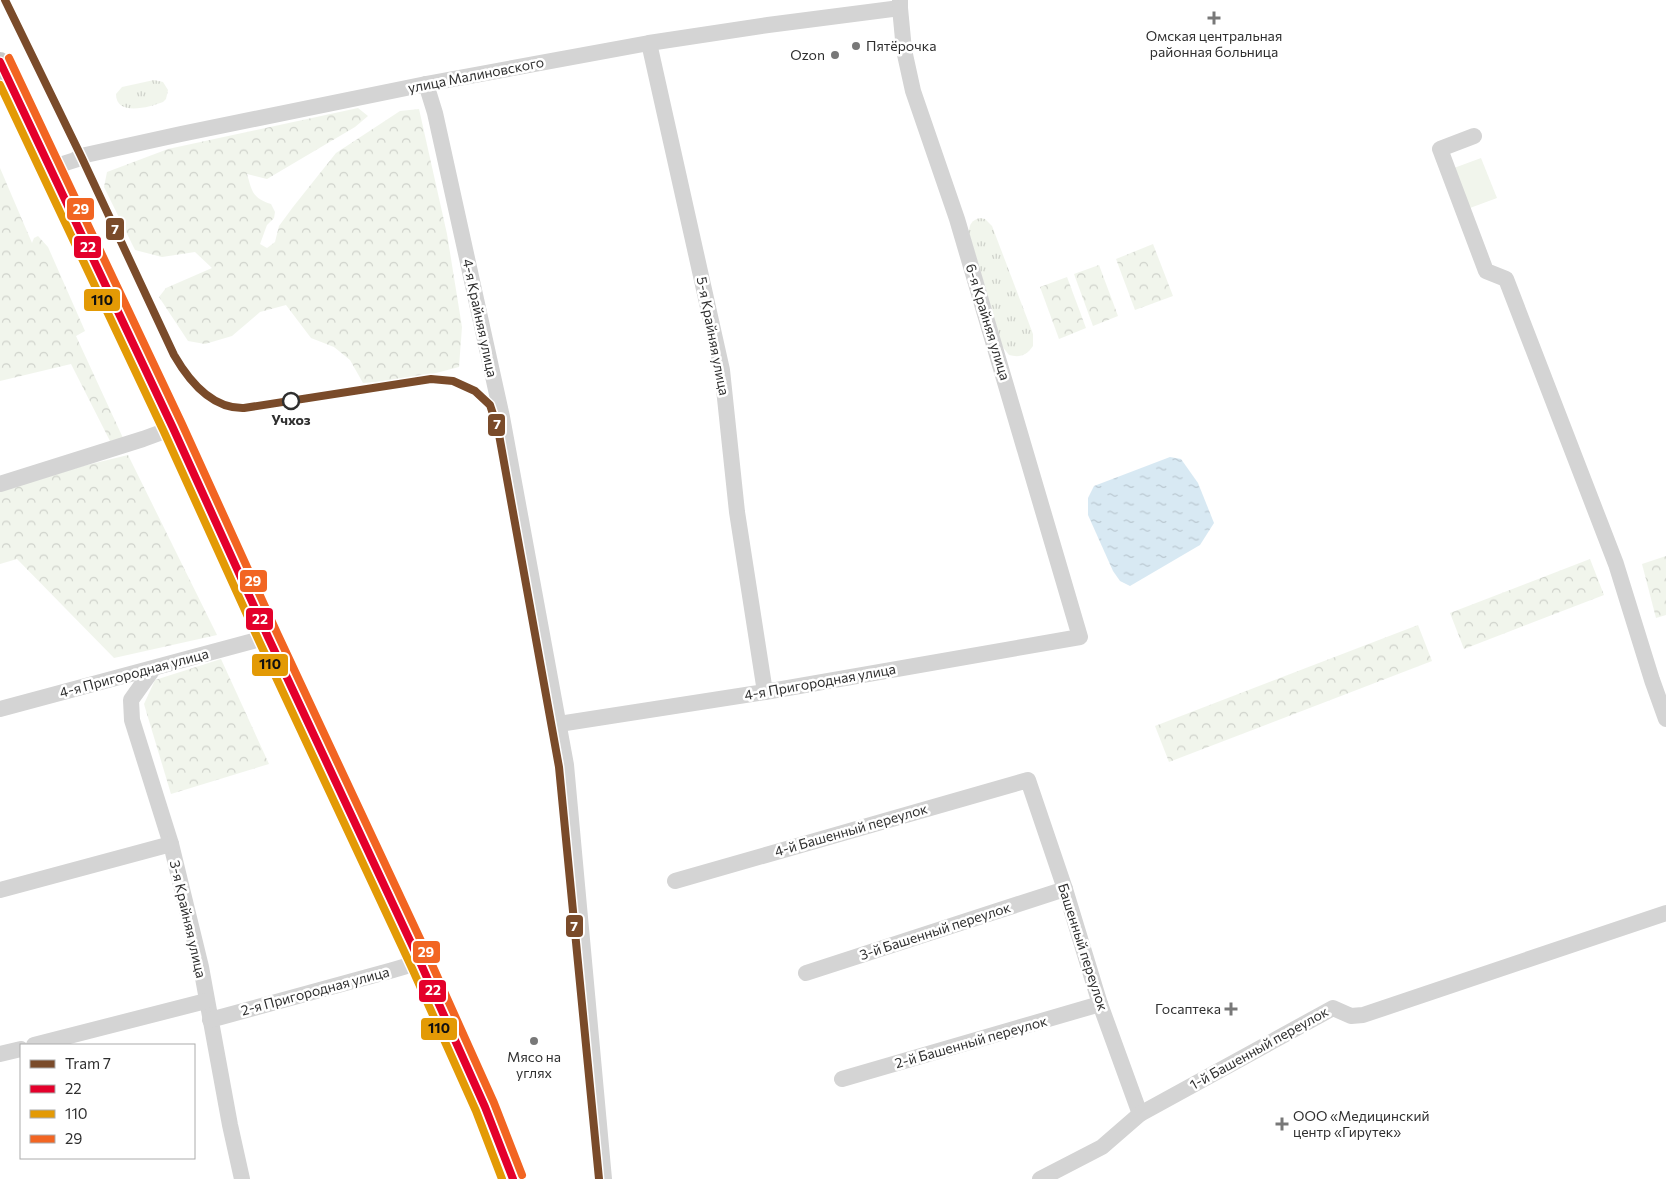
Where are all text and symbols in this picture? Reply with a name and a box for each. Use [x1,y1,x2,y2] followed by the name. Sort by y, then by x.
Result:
[1207,11,1221,25] marker: Омская центральная районная больница
[1146,27,1282,60] place label: Омская центральная районная больница
[866,37,936,54] place label: Пятёрочка
[850,40,862,52] marker: Пятёрочка
[790,46,825,63] place label: Ozon
[829,49,841,61] marker: Ozon
[406,53,545,96] street label: улица Малиновского
[66,197,95,221] line badge: 29
[73,200,90,217] text: 29
[105,217,125,241] line badge: 7
[111,220,119,237] text: 7
[73,235,102,259] line badge: 22
[80,238,96,255] text: 22
[460,257,501,379] street label: 4-я Крайняя улица
[963,262,1014,382] street label: 6-я Крайняя улица
[694,275,733,397] street label: 5-я Крайняя улица
[83,288,121,312] line badge: 110
[91,291,113,308] text: 110
[282,392,300,410] marker: Учхоз
[271,411,311,428] place label: Учхоз
[487,413,506,437] line badge: 7
[493,415,501,432] text: 7
[239,569,268,593] line badge: 29
[245,572,262,589] text: 29
[245,607,274,631] line badge: 22
[252,610,268,627] text: 22
[57,644,210,701] street label: 4-я Пригородная улица
[251,653,289,677] line badge: 110
[259,655,281,672] text: 110
[743,660,897,703] street label: 4-я Пригородная улица
[772,799,930,860] street label: 4-й Башенный переулок
[167,858,210,979] street label: 3-я Крайняя улица
[1055,881,1112,1013] street label: Башенный переулок
[857,898,1013,963] street label: 3-й Башенный переулок
[565,914,584,938] line badge: 7
[570,917,578,934] text: 7
[412,940,441,964] line badge: 29
[418,943,435,960] text: 29
[239,963,391,1019] street label: 2-я Пригородная улица
[418,979,447,1003] line badge: 22
[425,981,441,998] text: 22
[1155,1000,1221,1017] place label: Госаптека
[1186,1002,1332,1093] street label: 1-й Башенный переулок
[1225,1003,1237,1015] marker: Госаптека
[893,1011,1049,1071] street label: 2-й Башенный переулок
[420,1017,458,1041] line badge: 110
[428,1019,450,1036] text: 110
[528,1035,540,1047] marker: Мясо на углях
[20,1044,195,1159] legend
[507,1048,561,1081] place label: Мясо на углях
[65,1054,111,1072] text: Tram 7
[65,1079,82,1097] text: 22
[65,1104,88,1122] text: 110
[1293,1107,1430,1140] place label: ООО «Медицинский центр «Гирутек»
[1275,1117,1289,1131] marker: ООО «Медицинский центр «Гирутек»
[65,1129,82,1147] text: 29

